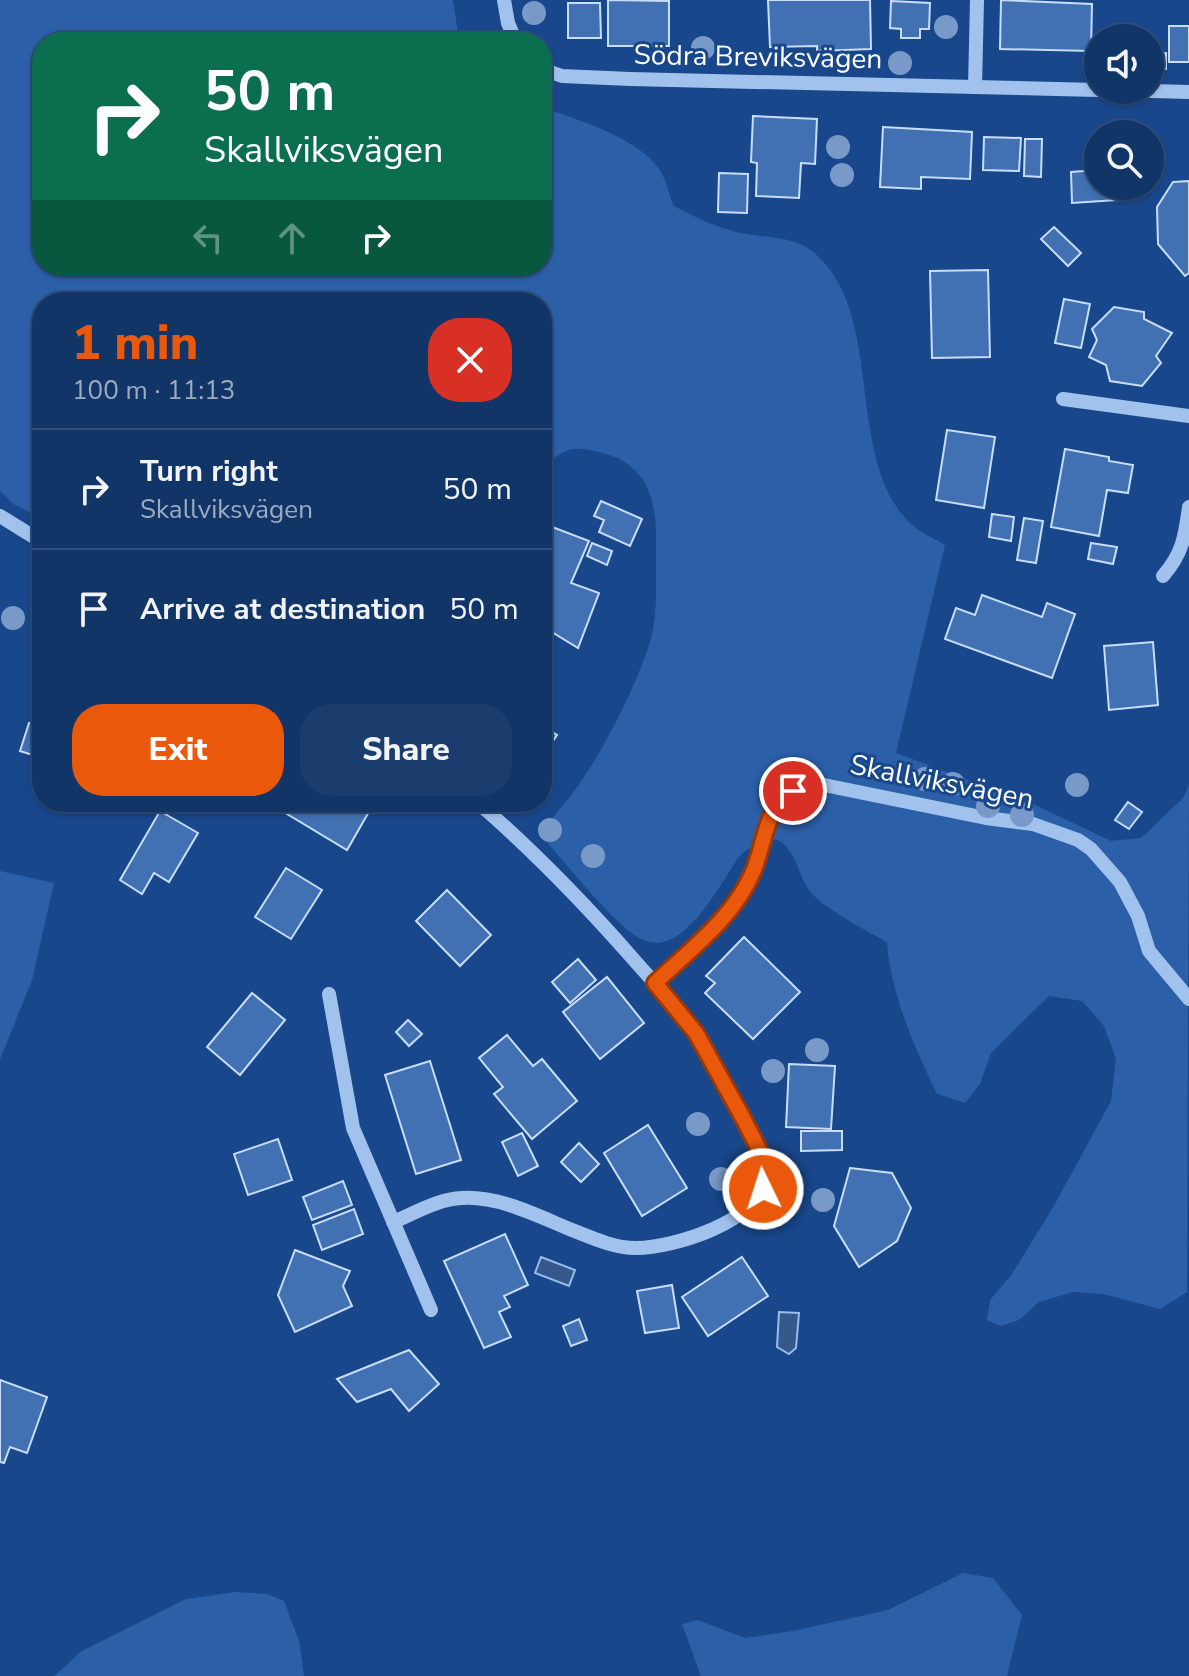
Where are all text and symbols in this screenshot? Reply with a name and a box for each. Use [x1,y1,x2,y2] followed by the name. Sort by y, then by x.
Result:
[1084,24,1164,200] map controls
[1084,24,1164,104] button: sound
[633,36,883,78] street label: Södra Breviksvägen
[204,53,335,130] text: 50 m
[72,64,176,168] icon: right
[1084,120,1164,200] button: search
[204,126,443,175] text: Skallviksvägen
[186,216,230,260] icon: left
[270,216,314,260] icon: ahead
[354,216,398,260] icon: right
[72,310,198,376] text: 1 min
[428,318,512,402] button: close
[72,373,235,408] text: 100 m · 11:13
[140,451,278,492] text: Turn right
[72,467,116,511] icon: right
[443,469,512,510] text: 50 m
[140,492,313,527] text: Skallviksvägen
[72,587,116,631] icon: arrive
[140,589,425,630] text: Arrive at destination
[449,589,519,630] text: 50 m
[72,704,284,796] button: Exit
[300,704,512,796] button: Share
[847,746,1037,818] street label: Skallviksvägen
[759,757,827,825] pin
[771,769,815,813] icon: arrive
[721,1147,805,1231] position arrow

